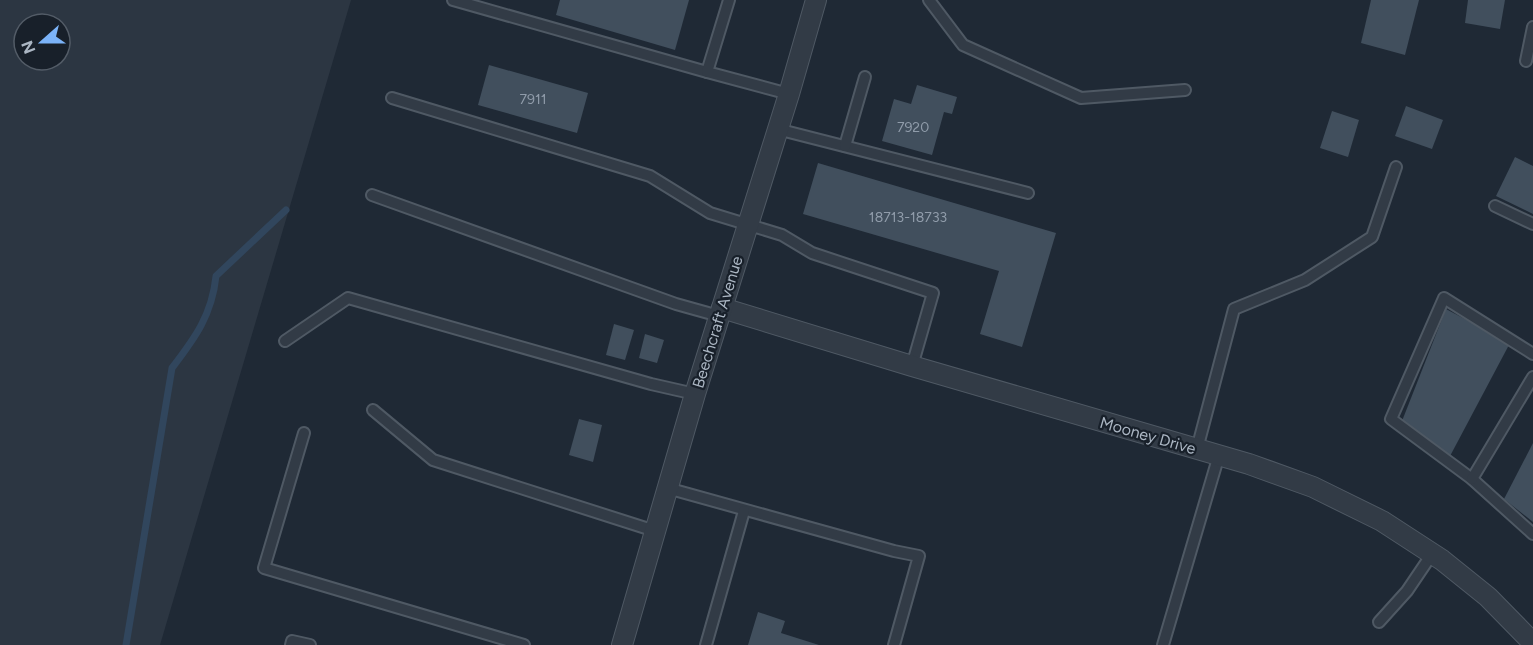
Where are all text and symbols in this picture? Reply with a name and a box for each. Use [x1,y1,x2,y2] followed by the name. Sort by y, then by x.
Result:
[12,12,72,72] north arrow
[17,38,40,56] text: N
[519,91,547,108] house number: 7911
[897,119,929,136] house number: 7920
[869,209,947,226] house number: 18713-18733
[688,254,747,390] street label: Beechcraft Avenue
[1098,413,1198,458] street label: Mooney Drive

